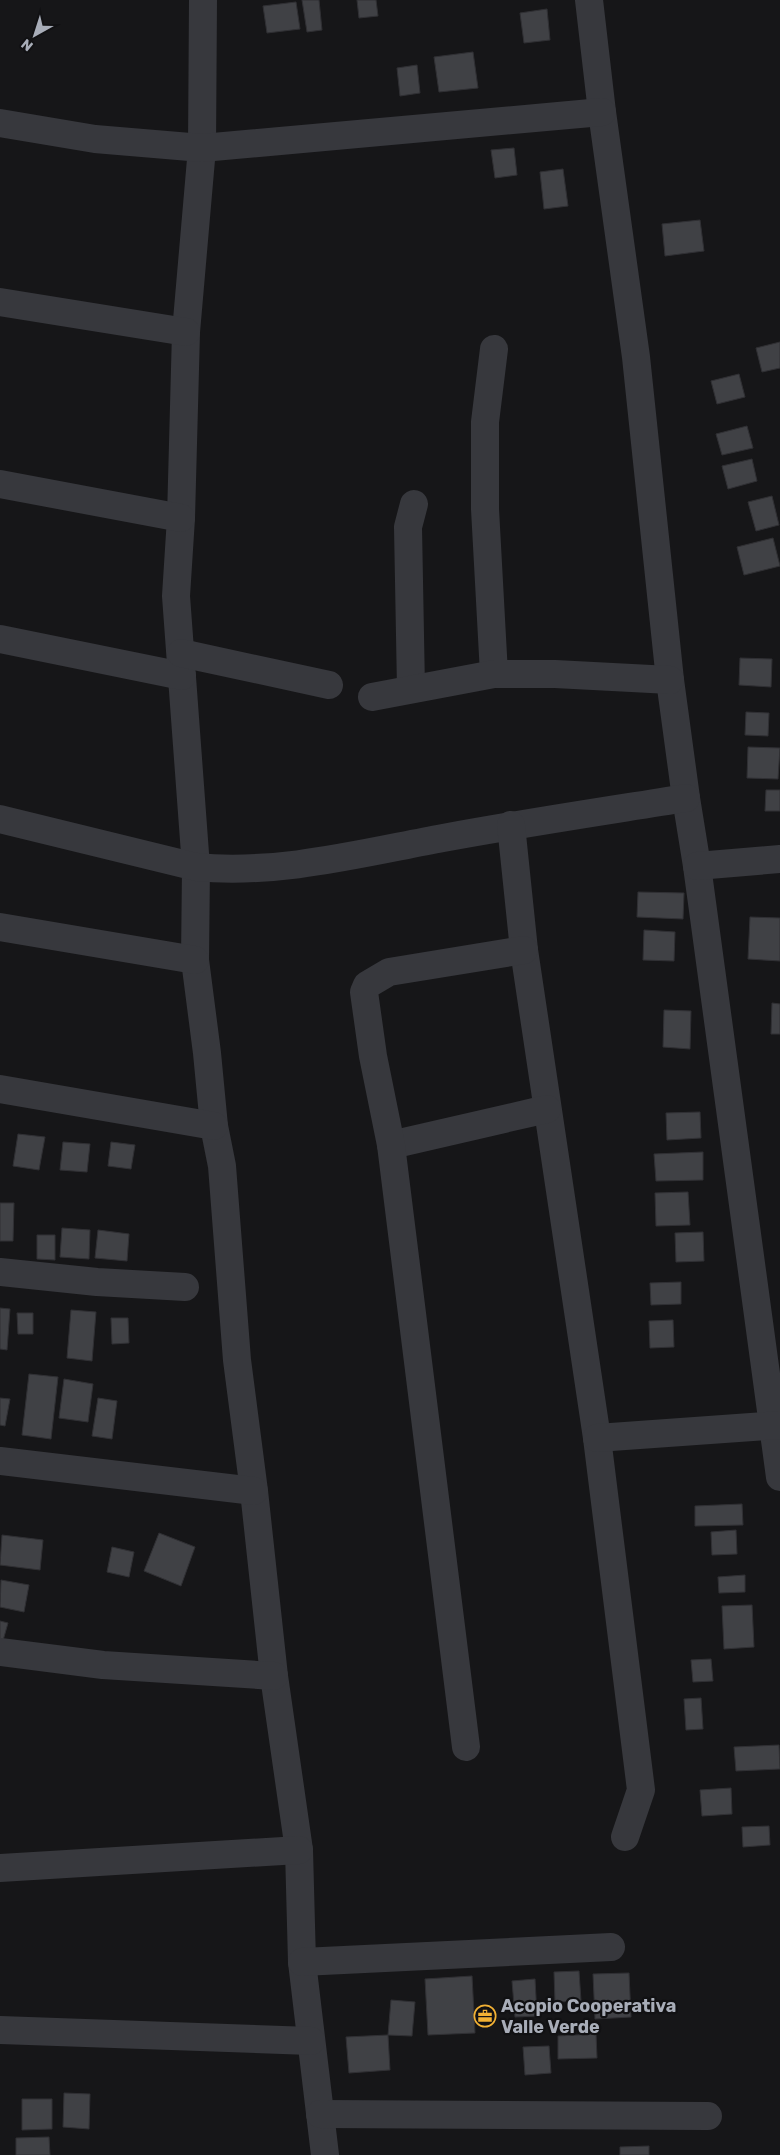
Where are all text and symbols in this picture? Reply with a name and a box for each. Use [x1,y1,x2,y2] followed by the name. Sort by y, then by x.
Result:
[10,10,60,60] north arrow
[18,35,36,54] text: N
[501,1995,676,2038] place label: Acopio Cooperativa Valle Verde
[473,2004,497,2028] office icon: Acopio Cooperativa Valle Verde

